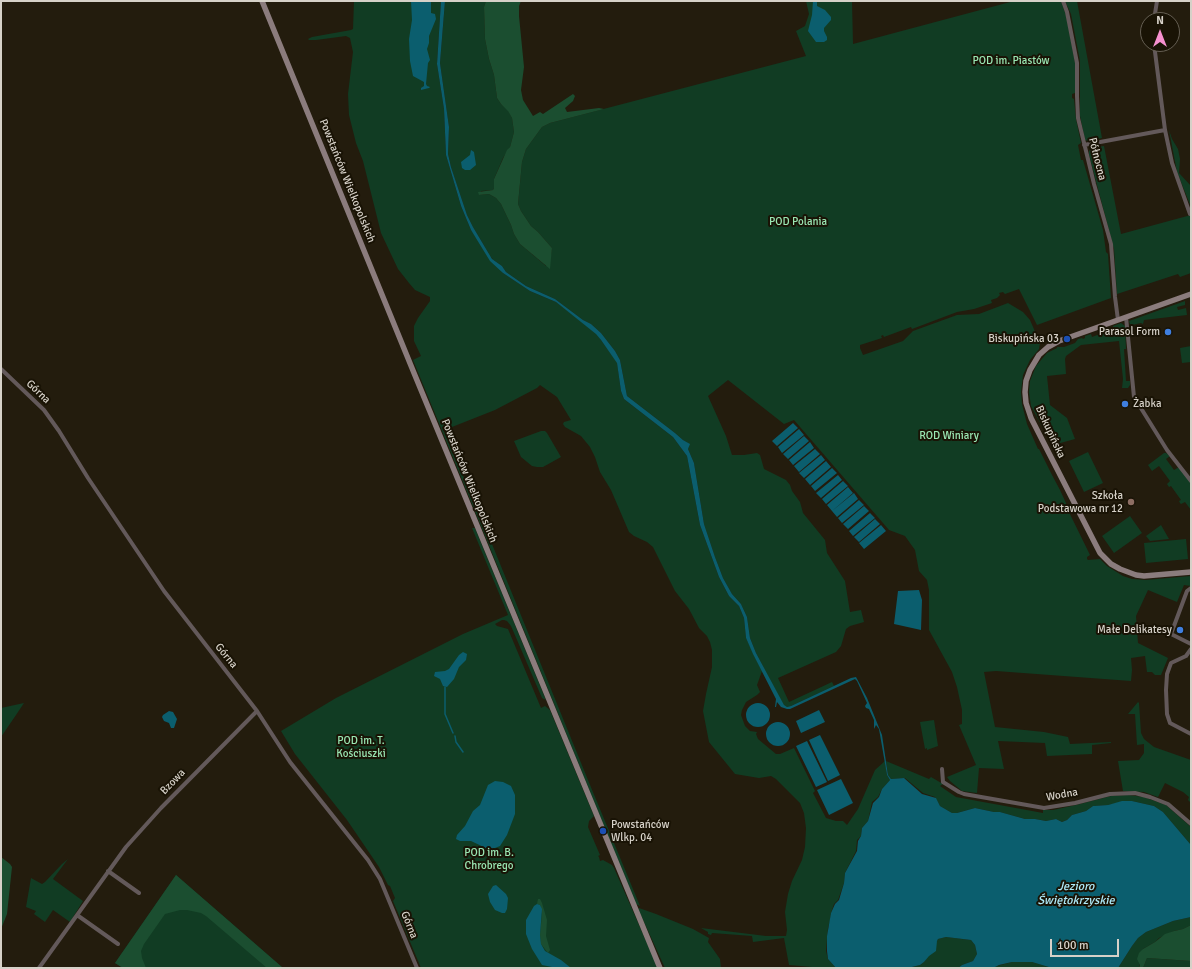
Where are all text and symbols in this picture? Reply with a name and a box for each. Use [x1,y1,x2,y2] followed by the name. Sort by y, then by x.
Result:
[1140,12,1180,52] north arrow
[1156,14,1164,27] text: N
[972,54,1050,68] park label: POD im. Piastów
[316,117,378,245] street label: Powstańców Wielkopolskich
[1085,136,1109,182] street label: Północna
[769,215,827,229] park label: POD Polania
[1099,325,1160,339] place label: Parasol Form
[1163,327,1173,337] marker: Parasol Form
[988,332,1059,346] place label: Biskupińska 03
[1062,334,1072,344] marker: Biskupińska 03
[23,377,53,407] street label: Górna
[1133,397,1161,411] place label: Żabka
[1120,399,1130,409] marker: Żabka
[1032,404,1068,460] street label: Biskupińska
[438,417,500,545] street label: Powstańców Wielkopolskich
[919,429,979,443] park label: ROD Winiary
[1038,489,1123,515] place label: Szkoła Podstawowa nr 12
[1126,497,1136,507] marker: Szkoła Podstawowa nr 12
[1097,623,1172,637] place label: Małe Delikatesy
[1175,625,1185,635] marker: Małe Delikatesy
[212,641,240,671] street label: Górna
[336,734,386,760] park label: POD im. T. Kościuszki
[158,767,188,797] street label: Bzowa
[1045,786,1079,804] street label: Wodna
[611,818,669,844] place label: Powstańców Wlkp. 04
[598,826,608,836] marker: Powstańców Wlkp. 04
[464,846,514,872] park label: POD im. B. Chrobrego
[1038,880,1114,908] water label: Jezioro Świętokrzyskie
[398,909,420,941] street label: Górna
[1052,931,1121,957] scale bar
[1057,938,1089,953] text: 100 m

